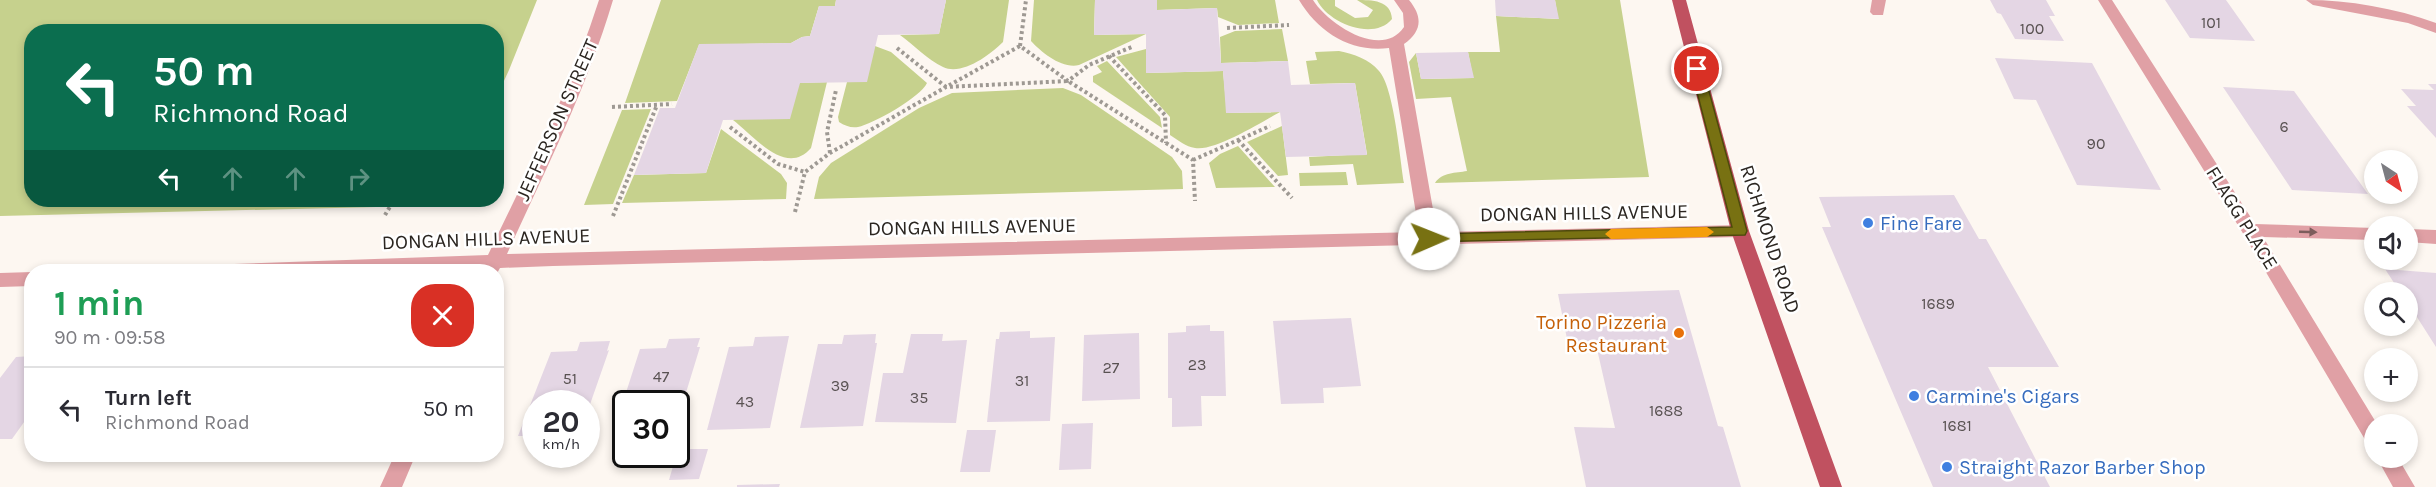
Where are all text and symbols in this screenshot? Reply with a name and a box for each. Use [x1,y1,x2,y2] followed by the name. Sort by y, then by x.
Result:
[2201,13,2221,32] house number: 101
[2020,19,2044,38] house number: 100
[511,36,603,204] street label: JEFFERSON STREET
[1671,43,1722,94] pin
[153,46,255,96] text: 50 m
[54,48,132,126] icon: left
[1680,52,1713,85] icon: arrive
[153,97,349,129] text: Richmond Road
[2279,117,2289,136] house number: 6
[2087,134,2105,153] house number: 90
[2364,150,2418,204] north arrow
[2364,150,2418,468] map controls
[153,162,186,195] icon: left
[216,162,249,195] icon: ahead
[279,162,312,195] icon: ahead
[342,162,375,195] icon: right
[1735,162,1805,316] street label: RICHMOND ROAD
[2201,162,2283,274] street label: FLAGG PLACE
[1480,200,1688,226] street label: DONGAN HILLS AVENUE
[1397,207,1461,271] position arrow
[1880,212,1962,235] place label: Fine Fare
[868,214,1076,240] street label: DONGAN HILLS AVENUE
[1861,216,1875,230] marker: Fine Fare
[2364,216,2418,270] button: sound
[381,224,591,254] street label: DONGAN HILLS AVENUE
[2299,227,2318,237] one-way arrow
[54,282,144,324] text: 1 min
[2364,282,2418,336] button: search
[411,284,474,347] button: close
[1921,294,1955,313] house number: 1689
[1536,311,1667,357] place label: Torino Pizzeria Restaurant
[54,326,166,349] text: 90 m · 09:58
[1672,326,1686,340] marker: Torino Pizzeria Restaurant
[2364,348,2418,402] button: +
[1188,355,1206,374] house number: 23
[1103,358,1120,377] house number: 27
[653,367,670,386] house number: 47
[563,369,577,388] house number: 51
[1015,371,1029,390] house number: 31
[831,376,849,395] house number: 39
[105,385,192,411] text: Turn left
[1926,385,2080,408] place label: Carmine's Cigars
[910,388,928,407] house number: 35
[1907,389,1921,403] marker: Carmine's Cigars
[612,390,690,468] speed limit sign: 30
[736,392,754,411] house number: 43
[54,393,87,426] icon: left
[423,396,474,422] text: 50 m
[1649,401,1683,420] house number: 1688
[542,404,580,440] text: 20
[105,411,250,434] text: Richmond Road
[2364,414,2418,468] button: −
[1942,416,1972,435] house number: 1681
[542,435,580,453] text: km/h
[1959,456,2206,479] place label: Straight Razor Barber Shop
[1940,460,1954,474] marker: Straight Razor Barber Shop

